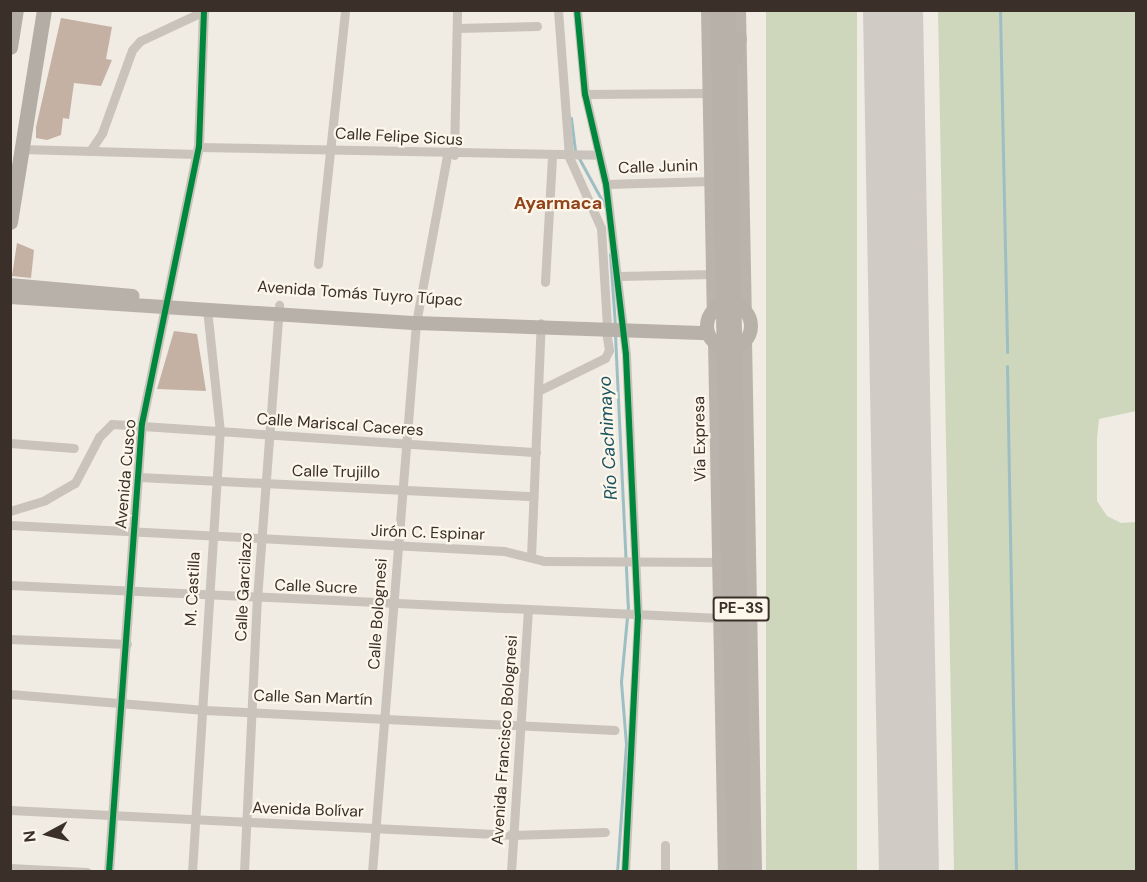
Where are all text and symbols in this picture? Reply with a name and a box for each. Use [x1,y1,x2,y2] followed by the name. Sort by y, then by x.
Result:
[334,124,464,150] street label: Calle Felipe Sicus
[618,156,698,178] street label: Calle Junin
[514,192,602,214] district label: Ayarmaca
[257,277,463,311] street label: Avenida Tomás Tuyro Túpac
[594,375,622,501] water label: Río Cachimayo
[690,396,710,482] street label: Vía Expresa
[256,410,424,440] street label: Calle Mariscal Caceres
[112,418,140,530] street label: Avenida Cusco
[292,462,380,482] street label: Calle Trujillo
[371,521,485,545] street label: Jirón C. Espinar
[232,532,256,642] street label: Calle Garcilazo
[181,551,205,627] street label: M. Castilla
[365,558,391,670] street label: Calle Bolognesi
[274,576,358,598] street label: Calle Sucre
[712,597,770,621] road number: PE-3S
[488,635,522,845] street label: Avenida Francisco Bolognesi
[253,686,373,710] street label: Calle San Martín
[252,798,364,822] street label: Avenida Bolívar
[18,804,78,864] north arrow
[19,829,41,843] text: N

